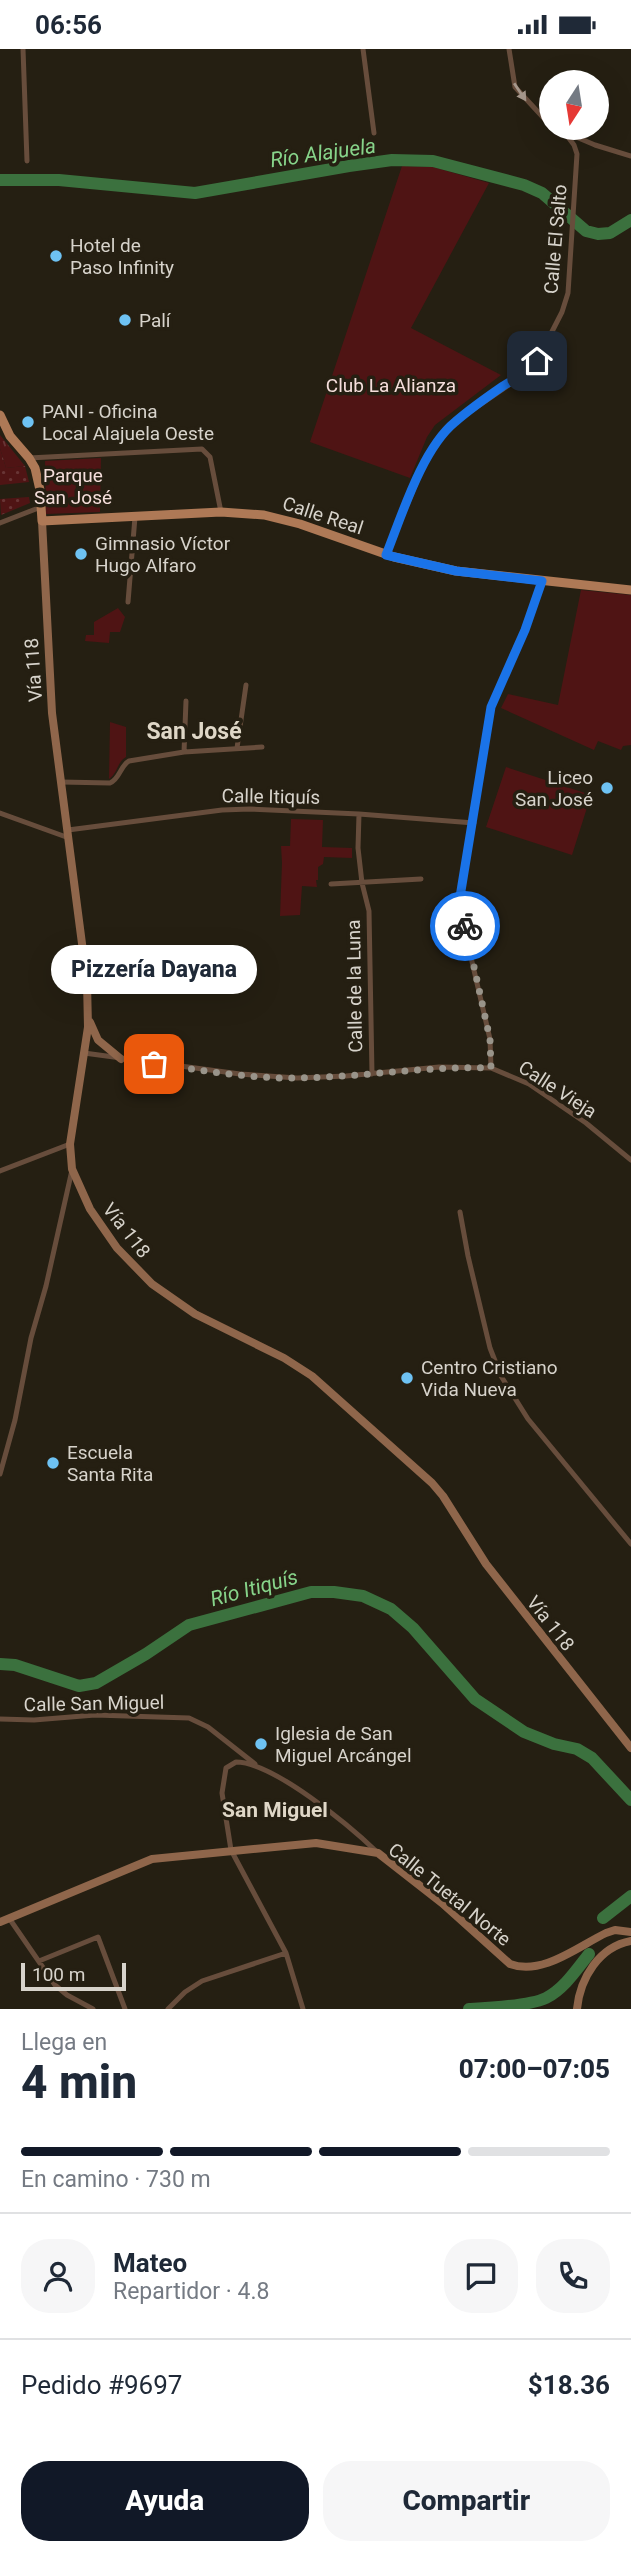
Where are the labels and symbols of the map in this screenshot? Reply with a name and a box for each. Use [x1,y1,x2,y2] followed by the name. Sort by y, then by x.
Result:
[539,70,609,140] north arrow
[514,82,527,102] one-way arrow
[269,134,377,172] water label: Río Alajuela
[539,183,572,295] street label: Calle El Salto
[70,234,174,279] place label: Hotel de Paso Infinity
[48,248,64,264] marker: Hotel de Paso Infinity
[139,309,172,332] place label: Palí
[117,312,133,328] marker: Palí
[507,331,567,391] pin
[326,374,456,397] park label: Club La Alianza
[42,400,214,445] place label: PANI - Oficina Local Alajuela Oeste
[20,414,36,430] marker: PANI - Oficina Local Alajuela Oeste
[34,464,112,509] park label: Parque San José
[280,492,366,539] street label: Calle Real
[95,532,231,577] place label: Gimnasio Víctor Hugo Alfaro
[73,546,89,562] marker: Gimnasio Víctor Hugo Alfaro
[20,637,47,703] street label: Vía 118
[146,718,242,745] district label: San José
[515,766,593,811] place label: Liceo San José
[599,780,615,796] marker: Liceo San José
[222,784,320,809] street label: Calle Itiquís
[430,891,500,961] courier
[342,919,367,1053] street label: Calle de la Luna
[51,945,257,994] callout: Pizzería Dayana
[124,1034,184,1094] pin
[514,1056,601,1123] street label: Calle Vieja
[98,1198,155,1263] street label: Vía 118
[421,1356,558,1401] place label: Centro Cristiano Vida Nueva
[399,1370,415,1386] marker: Centro Cristiano Vida Nueva
[67,1441,153,1486] place label: Escuela Santa Rita
[45,1455,61,1471] marker: Escuela Santa Rita
[207,1565,301,1611] water label: Río Itiquís
[522,1591,579,1656] street label: Vía 118
[24,1691,165,1716] street label: Calle San Miguel
[275,1722,412,1767] place label: Iglesia de San Miguel Arcángel
[253,1736,269,1752] marker: Iglesia de San Miguel Arcángel
[222,1798,328,1822] district label: San Miguel
[384,1838,516,1951] street label: Calle Tuetal Norte
[21,1960,126,1992] scale bar

